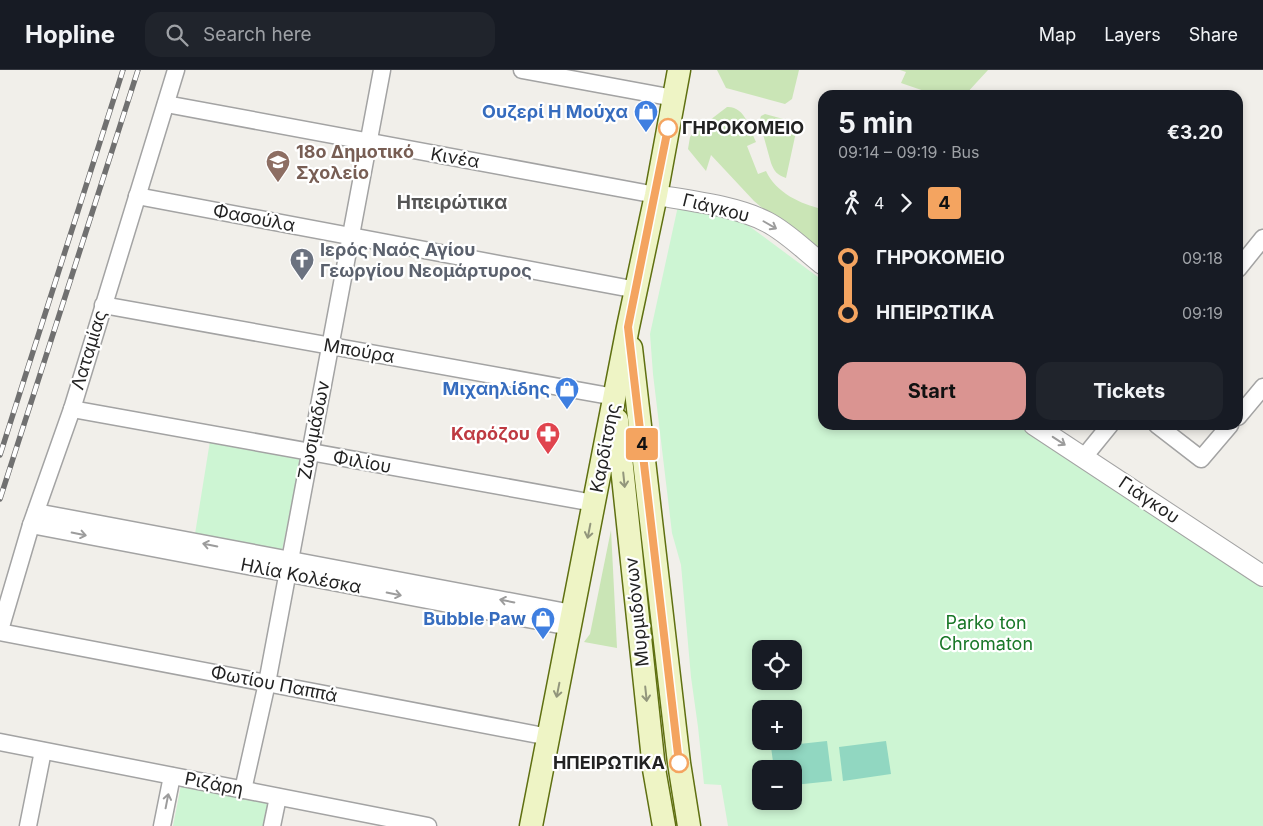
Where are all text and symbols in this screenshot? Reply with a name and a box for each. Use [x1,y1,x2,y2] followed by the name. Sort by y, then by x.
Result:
[145,12,495,57] search box
[25,20,115,49] text: Hopline
[163,21,191,49] icon: search
[203,23,312,46] text: Search here
[1039,24,1076,45] text: Map
[1104,24,1161,45] text: Layers
[1189,24,1238,45] text: Share
[633,99,659,133] shop icon: Ουζερί Η Μούχα
[482,101,628,122] place label: Ουζερί Η Μούχα
[838,106,913,140] text: 5 min
[682,117,804,138] place label: ΓΗΡΟΚΟΜΕΙΟ
[658,118,678,138] marker: ΓΗΡΟΚΟΜΕΙΟ
[1167,121,1223,144] text: €3.20
[296,141,414,183] place label: 18ο Δημοτικό Σχολείο
[838,142,980,162] text: 09:14 – 09:19 · Bus
[429,143,481,172] street label: Κινέα
[265,149,291,183] school or university icon: 18ο Δημοτικό Σχολείο
[680,189,752,226] street label: Γιάγκου
[838,189,866,217] icon: walk
[892,189,920,217] icon: forward
[397,191,507,214] district label: Ηπειρώτικα
[938,192,951,213] text: 4
[874,193,884,213] text: 4
[211,199,297,236] street label: Φασούλα
[762,220,776,230] one-way arrow
[320,239,532,281] place label: Ιερός Ναός Αγίου Γεωργίου Νεομάρτυρος
[876,246,1005,269] text: ΓΗΡΟΚΟΜΕΙΟ
[289,247,315,281] church icon: Ιερός Ναός Αγίου Γεωργίου Νεομάρτυρος
[1182,248,1223,268] text: 09:18
[876,301,994,324] text: ΗΠΕΙΡΩΤΙΚΑ
[1182,303,1223,323] text: 09:19
[66,308,111,392] street label: Λαταμίας
[322,334,396,367] street label: Μπούρα
[838,362,1026,420] button: Start
[1036,362,1223,420] button: Tickets
[554,376,580,410] shop icon: Μιχαηλίδης
[294,378,333,481] street label: Ζωσιμάδων
[443,378,550,399] place label: Μιχαηλίδης
[586,402,623,494] street label: Καρδίτσης
[535,421,561,455] pharmacy icon: Καρόζου
[451,423,530,444] place label: Καρόζου
[626,428,658,460] line badge: 4
[636,433,648,454] text: 4
[1051,436,1065,446] one-way arrow
[331,446,393,477] street label: Φιλίου
[619,472,628,488] one-way arrow
[1115,472,1183,527] street label: Γιάγκου
[583,522,593,538] one-way arrow
[71,530,87,539] one-way arrow
[202,539,218,549] one-way arrow
[239,554,363,597] street label: Ηλία Κολέσκα
[620,556,653,668] street label: Μυρμιδόνων
[385,589,401,599] one-way arrow
[499,595,515,605] one-way arrow
[530,606,556,640] shop icon: Bubble Paw
[423,608,527,629] place label: Bubble Paw
[939,612,1033,654] park label: Parko ton Chromaton
[752,640,802,810] map controls
[752,640,802,690] button: locate
[209,661,339,706] street label: Φωτίου Παππά
[552,682,562,698] one-way arrow
[641,686,651,702] one-way arrow
[752,700,802,750] button: +
[553,752,665,773] place label: ΗΠΕΙΡΩΤΙΚΑ
[669,753,689,773] marker: ΗΠΕΙΡΩΤΙΚΑ
[752,760,802,810] button: −
[183,768,245,799] street label: Ριζάρη
[163,793,173,809] one-way arrow

